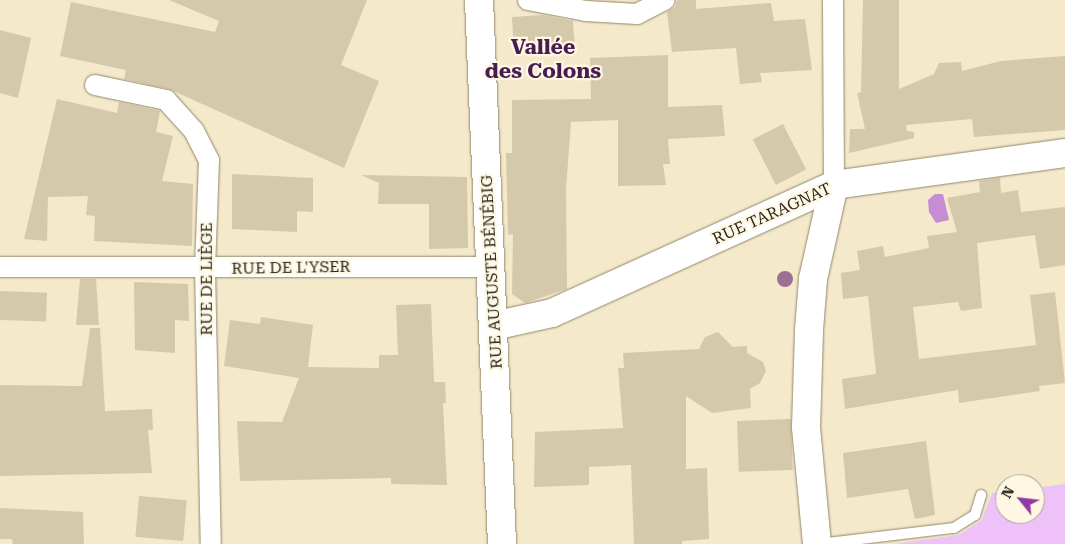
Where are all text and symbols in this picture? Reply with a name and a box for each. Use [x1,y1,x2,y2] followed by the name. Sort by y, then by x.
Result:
[485,34,601,84] district label: Vallée des Colons
[477,174,507,370] street label: RUE AUGUSTE BÉNÉBIG
[710,179,834,249] street label: RUE TARAGNAT
[197,222,217,336] street label: RUE DE LIÈGE
[231,257,351,279] street label: RUE DE L'YSER
[995,474,1045,524] north arrow
[998,484,1017,501] text: N

